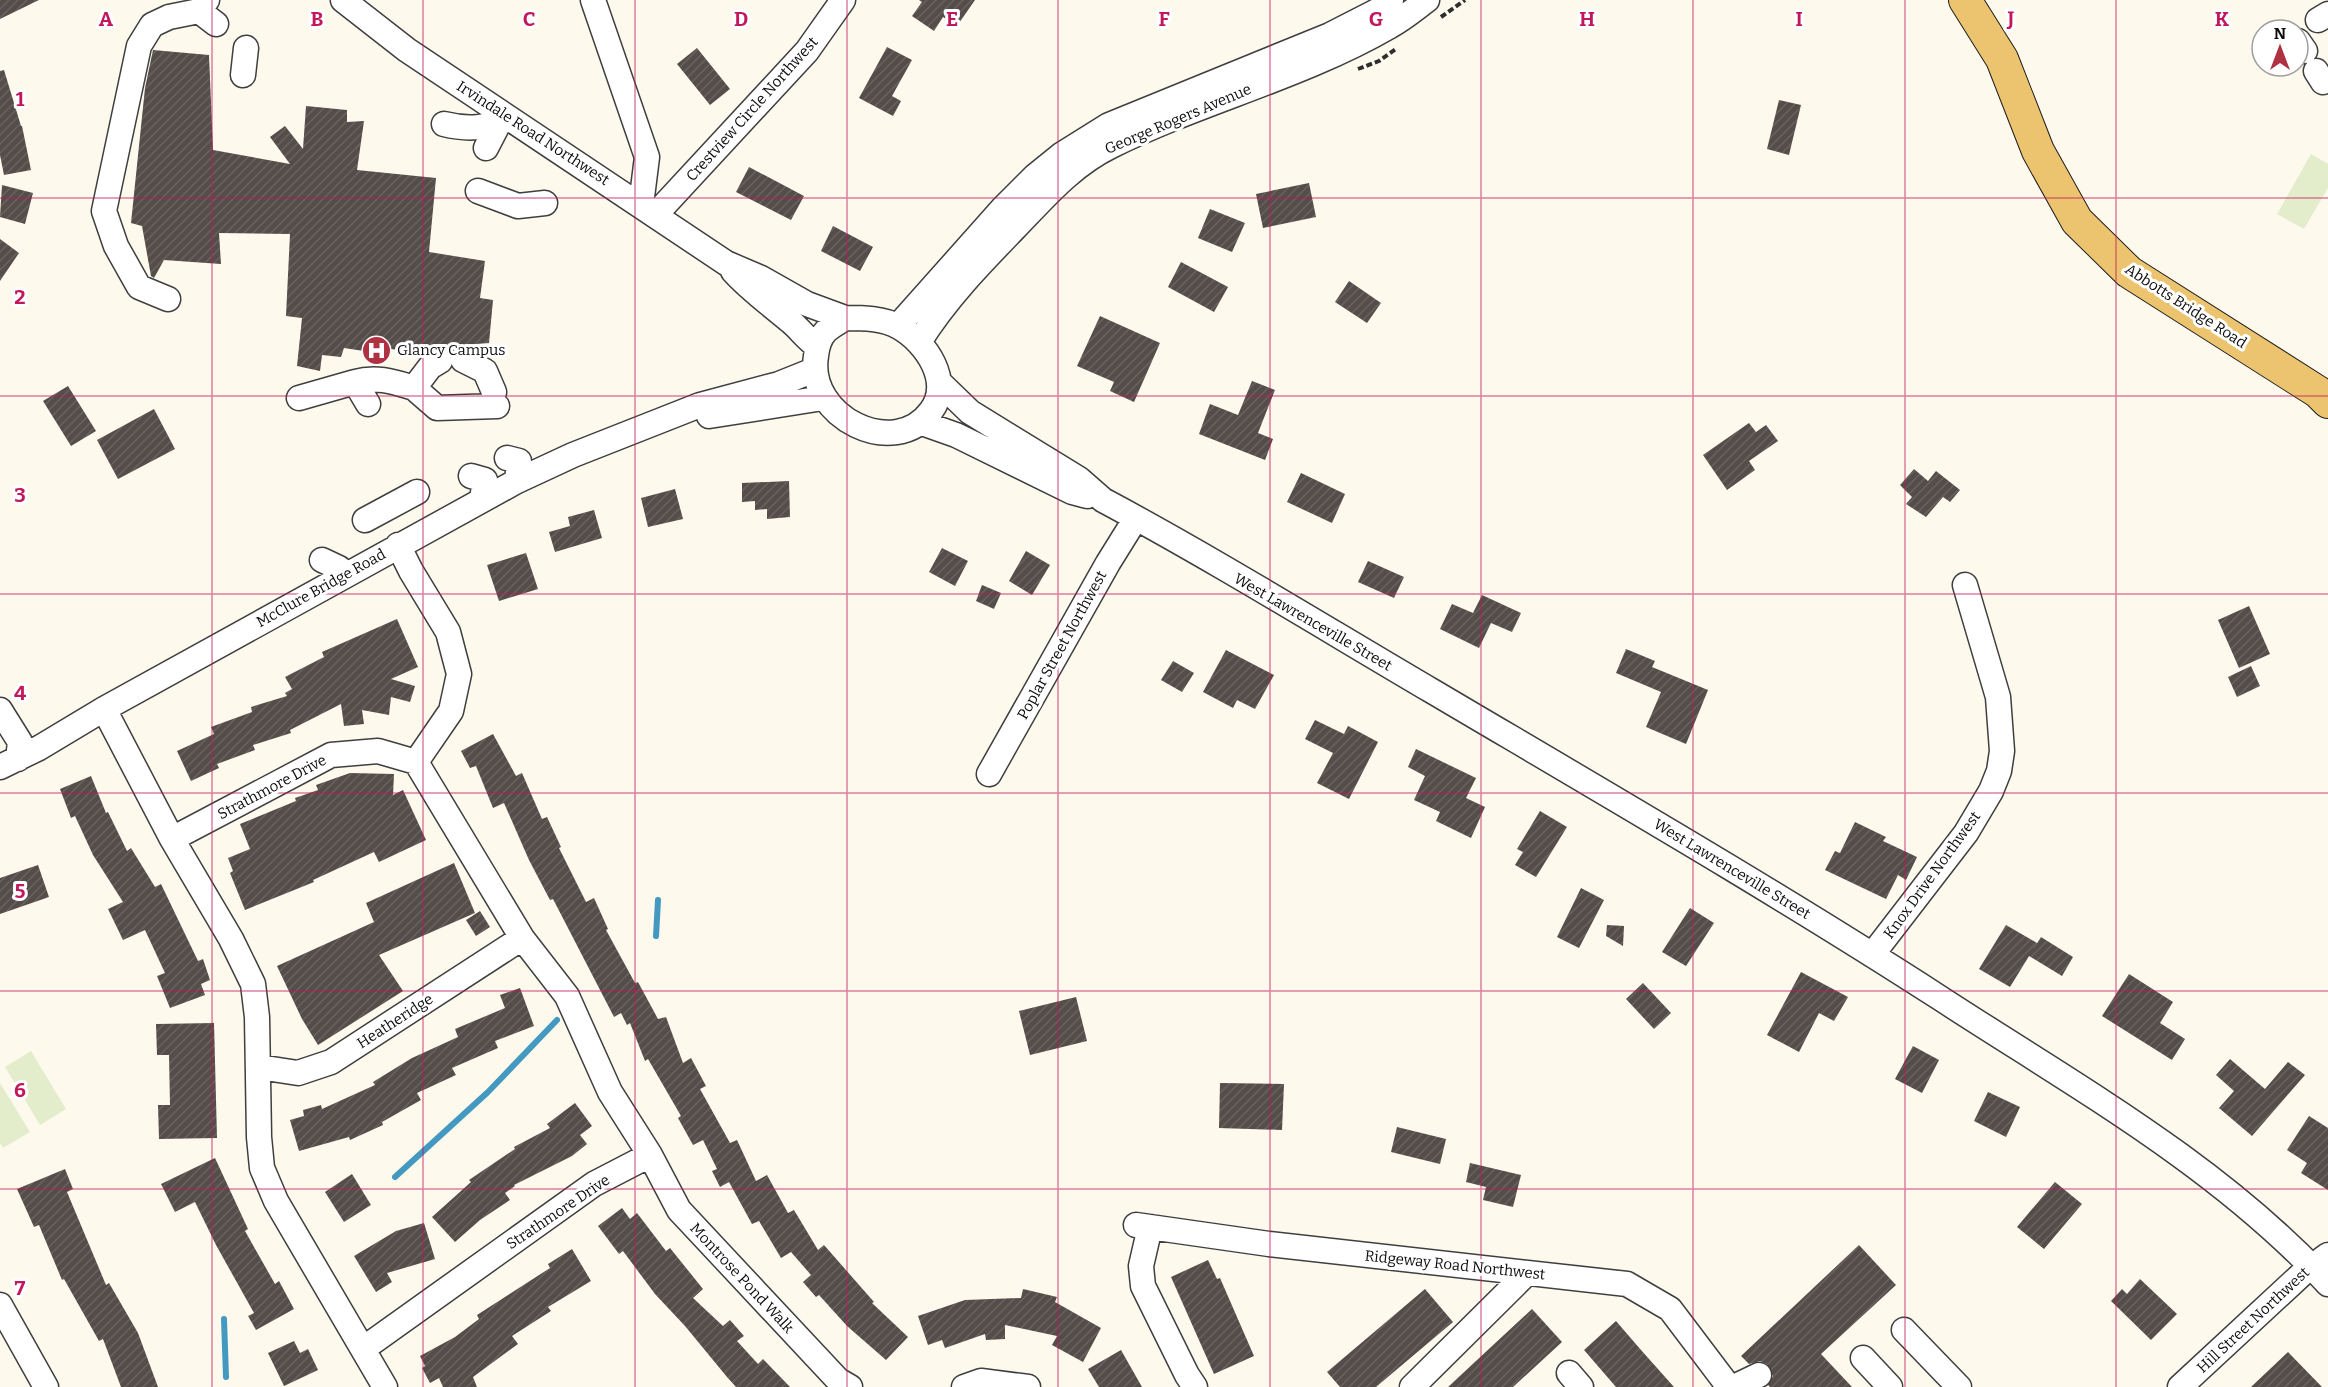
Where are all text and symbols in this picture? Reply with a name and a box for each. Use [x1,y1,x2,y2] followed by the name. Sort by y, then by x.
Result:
[99,7,114,31] text: A
[311,7,324,31] text: B
[523,7,535,31] text: C
[734,7,748,31] text: D
[946,7,958,31] text: E
[1158,7,1170,31] text: F
[1369,7,1383,31] text: G
[1579,7,1595,31] text: H
[1795,7,1803,31] text: I
[2007,7,2015,31] text: J
[2215,7,2230,31] text: K
[2250,18,2310,78] north arrow
[2274,24,2286,43] text: N
[682,33,822,185] street label: Crestview Circle Northwest
[453,77,613,189] street label: Irvindale Road Northwest
[1102,80,1254,158] street label: George Rogers Avenue
[16,87,25,111] text: 1
[2122,260,2250,352] street label: Abbotts Bridge Road
[14,285,26,309] text: 2
[360,334,392,366] hospital icon: Glancy Campus
[397,341,505,359] place label: Glancy Campus
[14,483,26,507] text: 3
[253,545,389,631] street label: McClure Bridge Road
[1014,567,1111,722] street label: Poplar Street Northwest
[1231,569,1396,675] street label: West Lawrenceville Street
[14,681,26,705] text: 4
[215,751,329,823] street label: Strathmore Drive
[1880,807,1985,942] street label: Knox Drive Northwest
[1650,815,1814,923] street label: West Lawrenceville Street
[15,879,26,903] text: 5
[354,990,436,1052] street label: Heatheridge
[14,1078,26,1102] text: 6
[503,1171,613,1253] street label: Strathmore Drive
[686,1219,798,1337] street label: Montrose Pond Walk
[1364,1247,1547,1283] street label: Ridgeway Road Northwest
[2193,1263,2313,1377] street label: Hill Street Northwest
[15,1276,26,1300] text: 7

